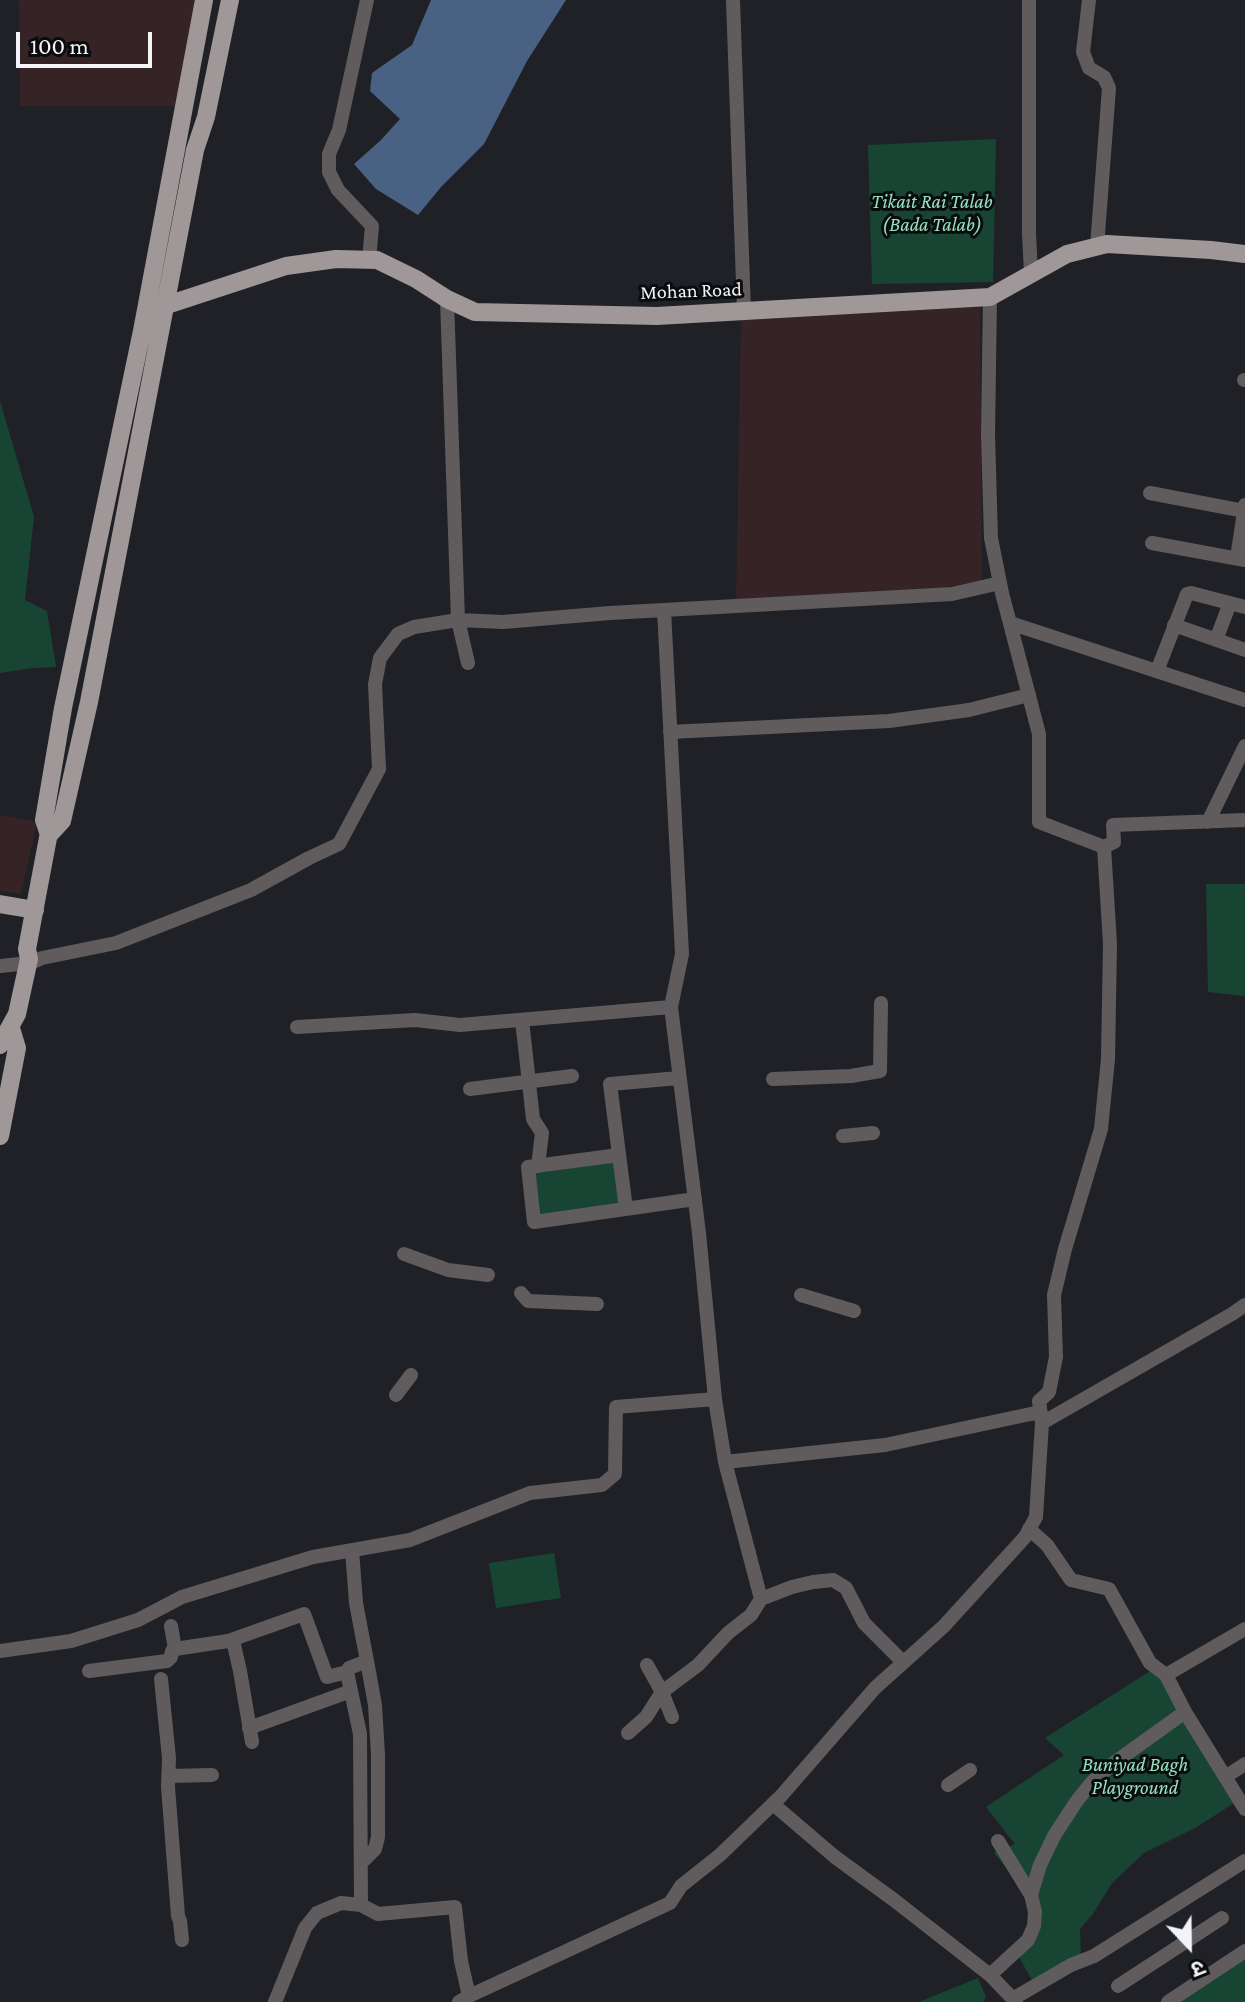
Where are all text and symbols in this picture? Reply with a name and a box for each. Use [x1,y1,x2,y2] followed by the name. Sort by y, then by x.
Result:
[20,16,156,66] scale bar
[30,32,89,59] text: 100 m
[871,190,993,237] park label: Tikait Rai Talab (Bada Talab)
[640,277,742,305] street label: Mohan Road
[1082,1753,1188,1800] park label: Buniyad Bagh Playground
[1149,1906,1229,1986] north arrow
[1188,1955,1209,1983] text: उ

